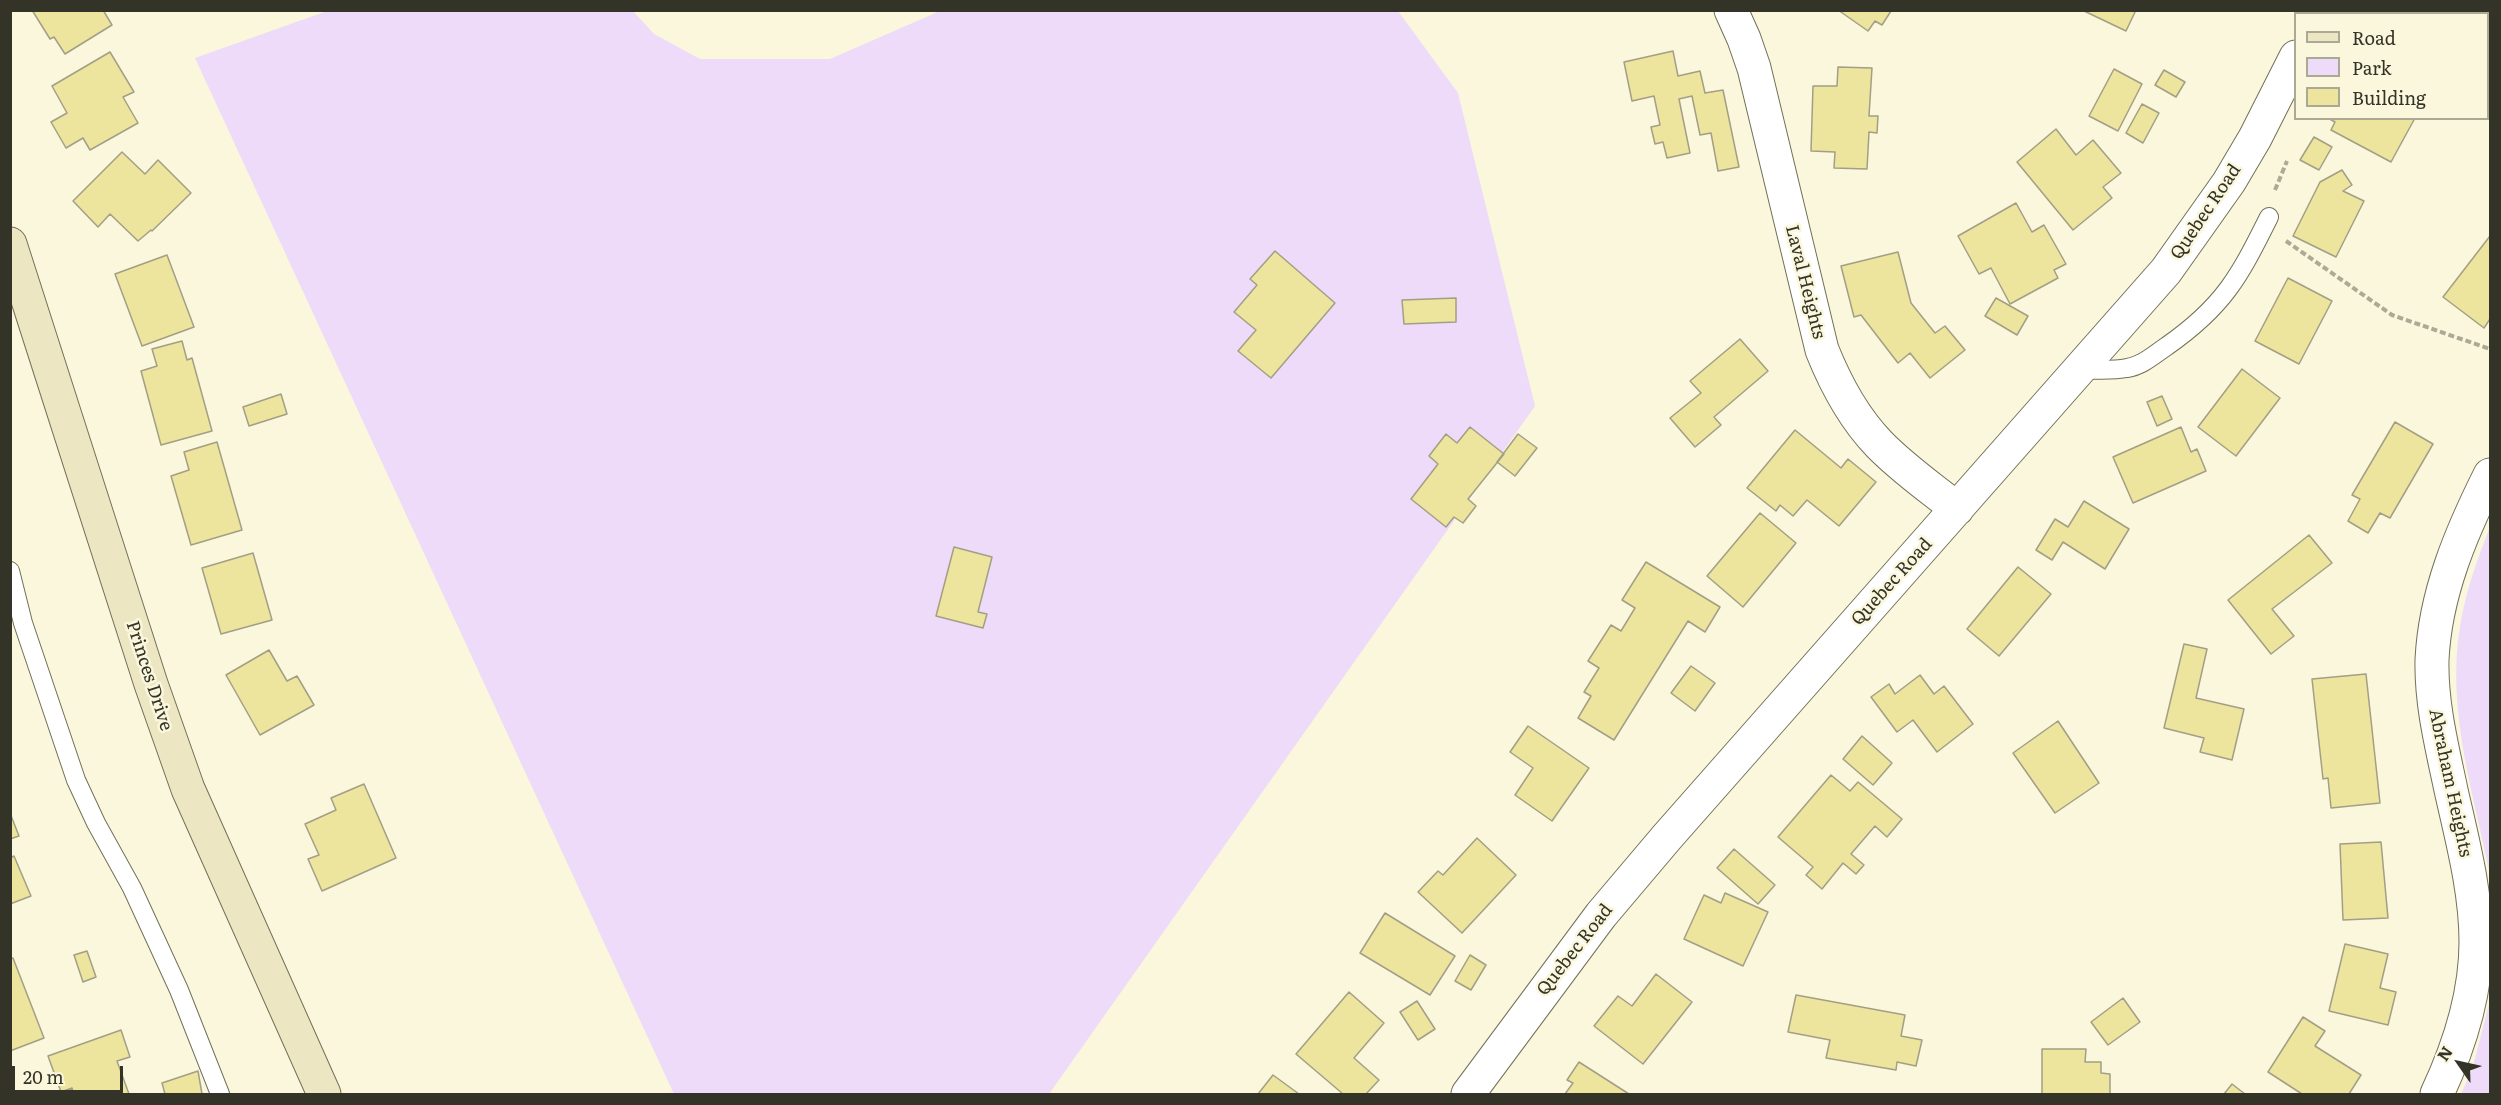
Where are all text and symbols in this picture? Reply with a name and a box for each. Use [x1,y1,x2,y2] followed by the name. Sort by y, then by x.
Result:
[2294,12,2489,120] legend
[2352,24,2396,51] text: Road
[2352,54,2391,81] text: Park
[2352,84,2426,111] text: Building
[2166,160,2246,264] street label: Quebec Road
[1780,223,1830,341] street label: Laval Heights
[1847,534,1937,630] street label: Quebec Road
[121,618,177,734] street label: Princes Drive
[2424,707,2476,859] street label: Abraham Heights
[1533,900,1617,1000] street label: Quebec Road
[2429,1033,2489,1093] north arrow
[2430,1041,2458,1065] text: N
[15,1054,126,1092] scale bar
[23,1063,64,1090] text: 20 m

